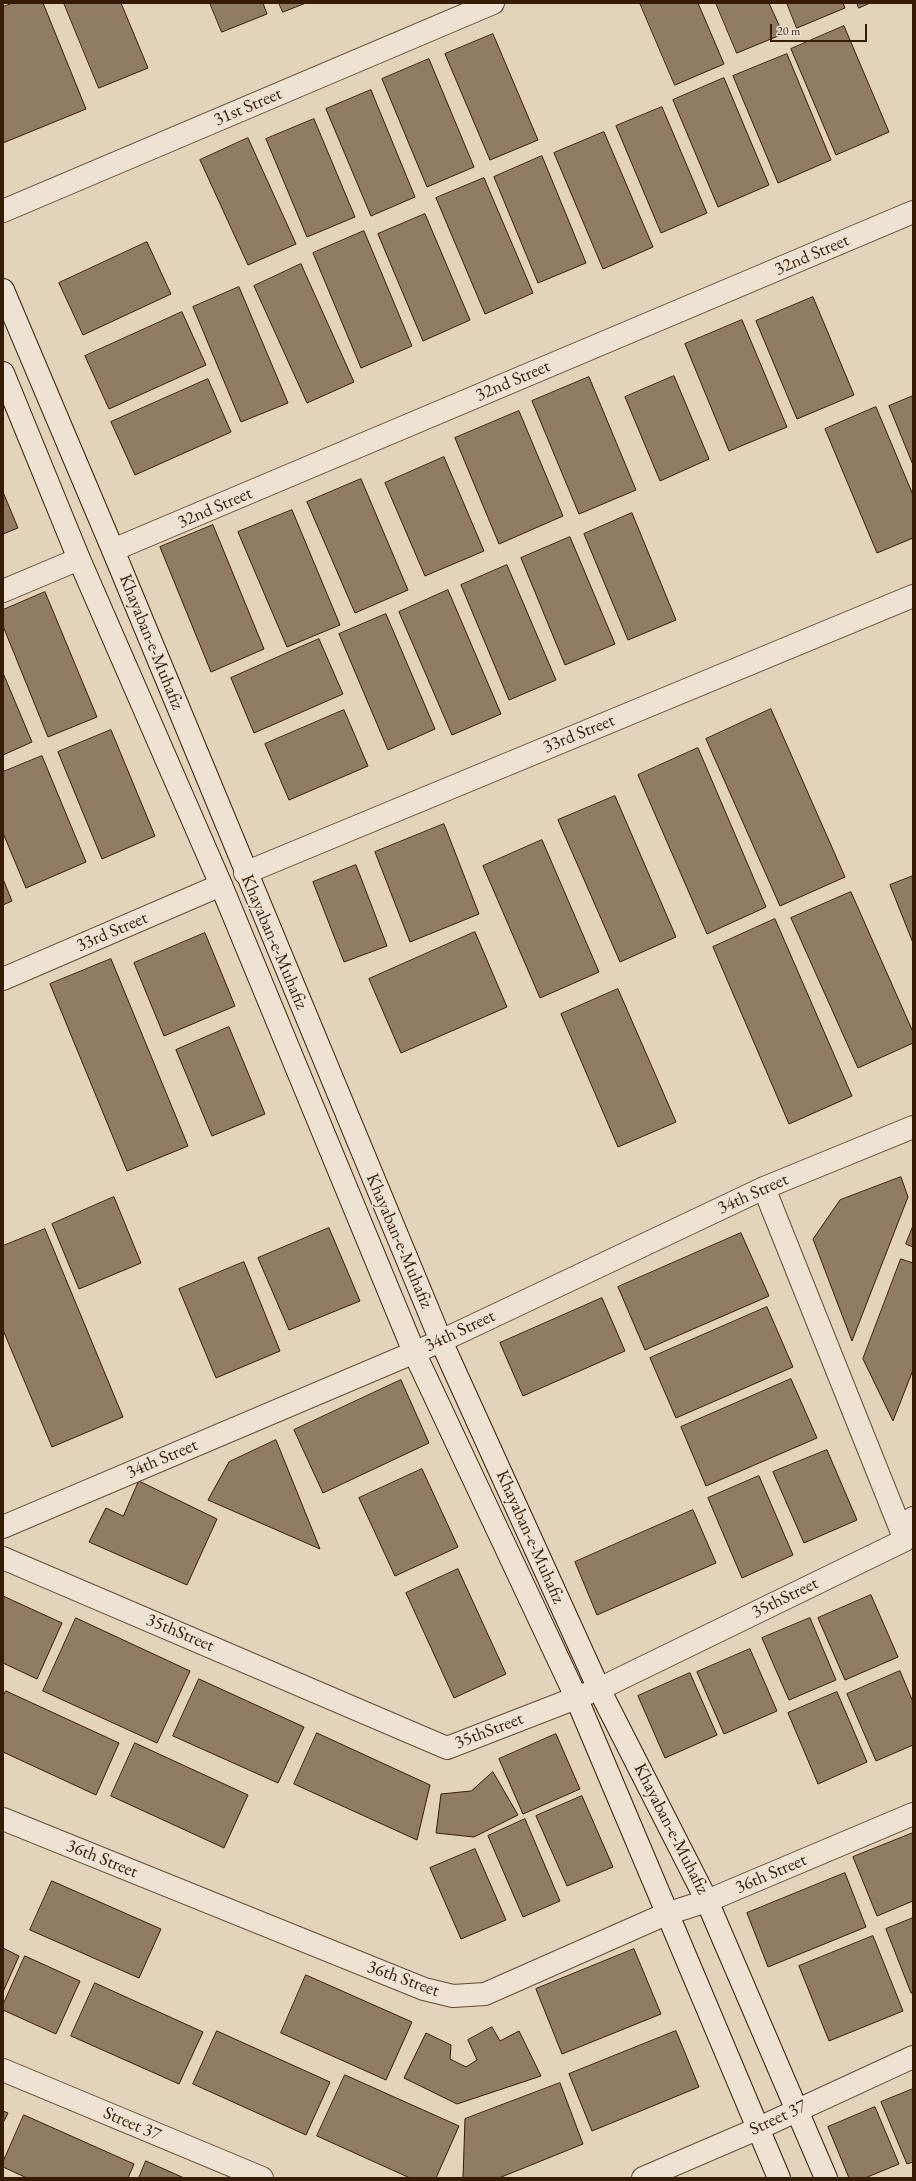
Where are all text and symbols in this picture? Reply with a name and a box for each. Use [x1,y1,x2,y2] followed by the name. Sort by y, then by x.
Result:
[772,16,869,42] scale bar
[777,23,800,39] text: 20 m
[211,83,285,131] street label: 31st Street
[771,230,853,280] street label: 32nd Street
[472,356,554,406] street label: 32nd Street
[174,483,256,533] street label: 32nd Street
[114,571,188,713] street label: Khayaban-e-Muhafiz
[540,710,618,758] street label: 33rd Street
[236,871,312,1013] street label: Khayaban-e-Muhafiz
[73,907,151,957] street label: 33rd Street
[714,1169,792,1219] street label: 34th Street
[361,1170,437,1312] street label: Khayaban-e-Muhafiz
[421,1305,499,1357] street label: 34th Street
[123,1434,201,1484] street label: 34th Street
[491,1467,569,1607] street label: Khayaban-e-Muhafiz
[748,1573,822,1623] street label: 35thStreet
[143,1609,217,1657] street label: 35thStreet
[452,1708,526,1754] street label: 35thStreet
[629,1760,713,1898] street label: Khayaban-e-Muhafiz
[63,1835,141,1883] street label: 36th Street
[732,1849,810,1899] street label: 36th Street
[364,1956,442,2002] street label: 36th Street
[746,2095,810,2141] street label: Street 37
[100,2102,164,2146] street label: Street 37

